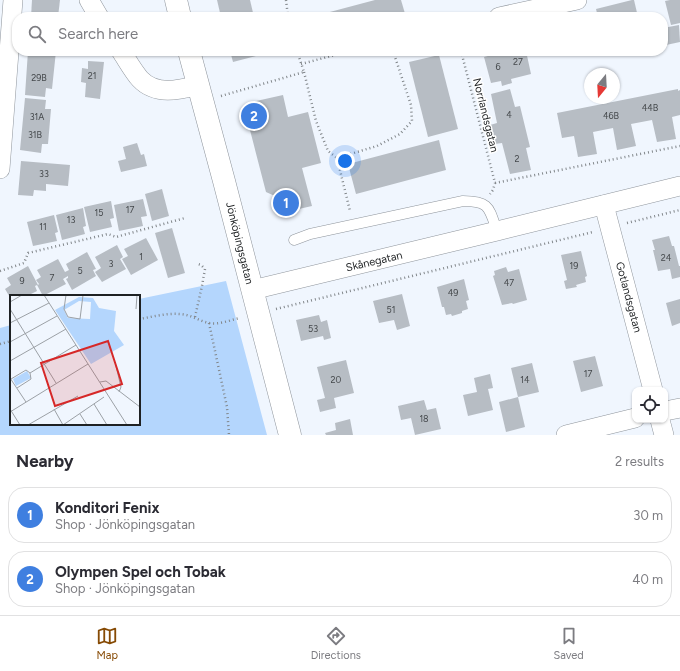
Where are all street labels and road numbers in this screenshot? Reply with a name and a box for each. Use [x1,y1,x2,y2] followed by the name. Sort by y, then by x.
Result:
[470,77,501,154] street label: Norrlandsgatan
[223,201,256,286] street label: Jönköpingsgatan
[345,249,404,274] street label: Skånegatan
[613,260,644,334] street label: Gotlandsgatan

